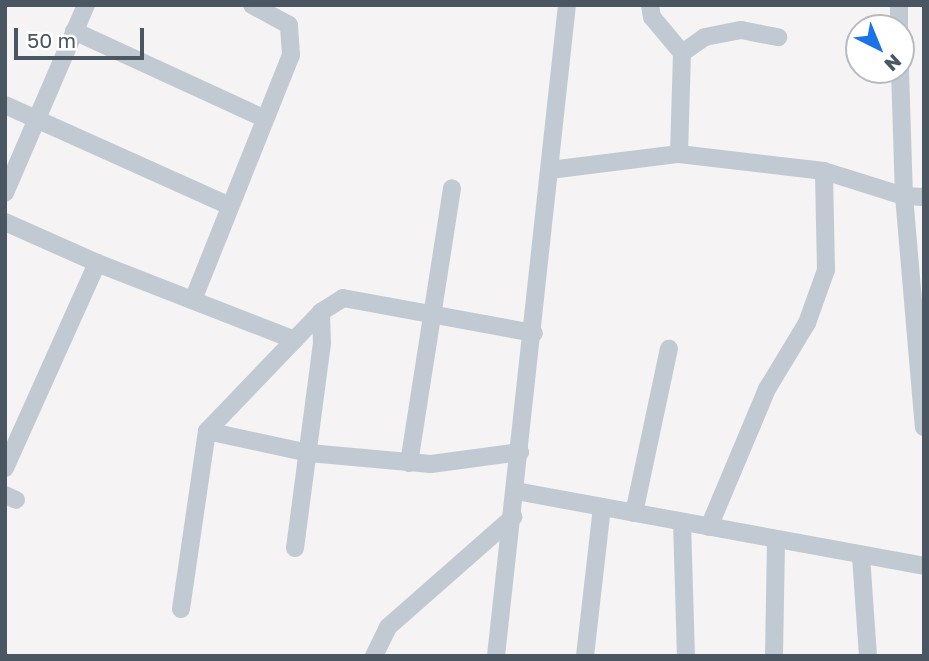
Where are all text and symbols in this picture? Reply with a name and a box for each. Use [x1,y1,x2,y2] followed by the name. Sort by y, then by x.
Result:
[18,14,147,58] scale bar
[845,14,915,84] north arrow
[27,27,76,53] text: 50 m
[880,50,906,77] text: N

